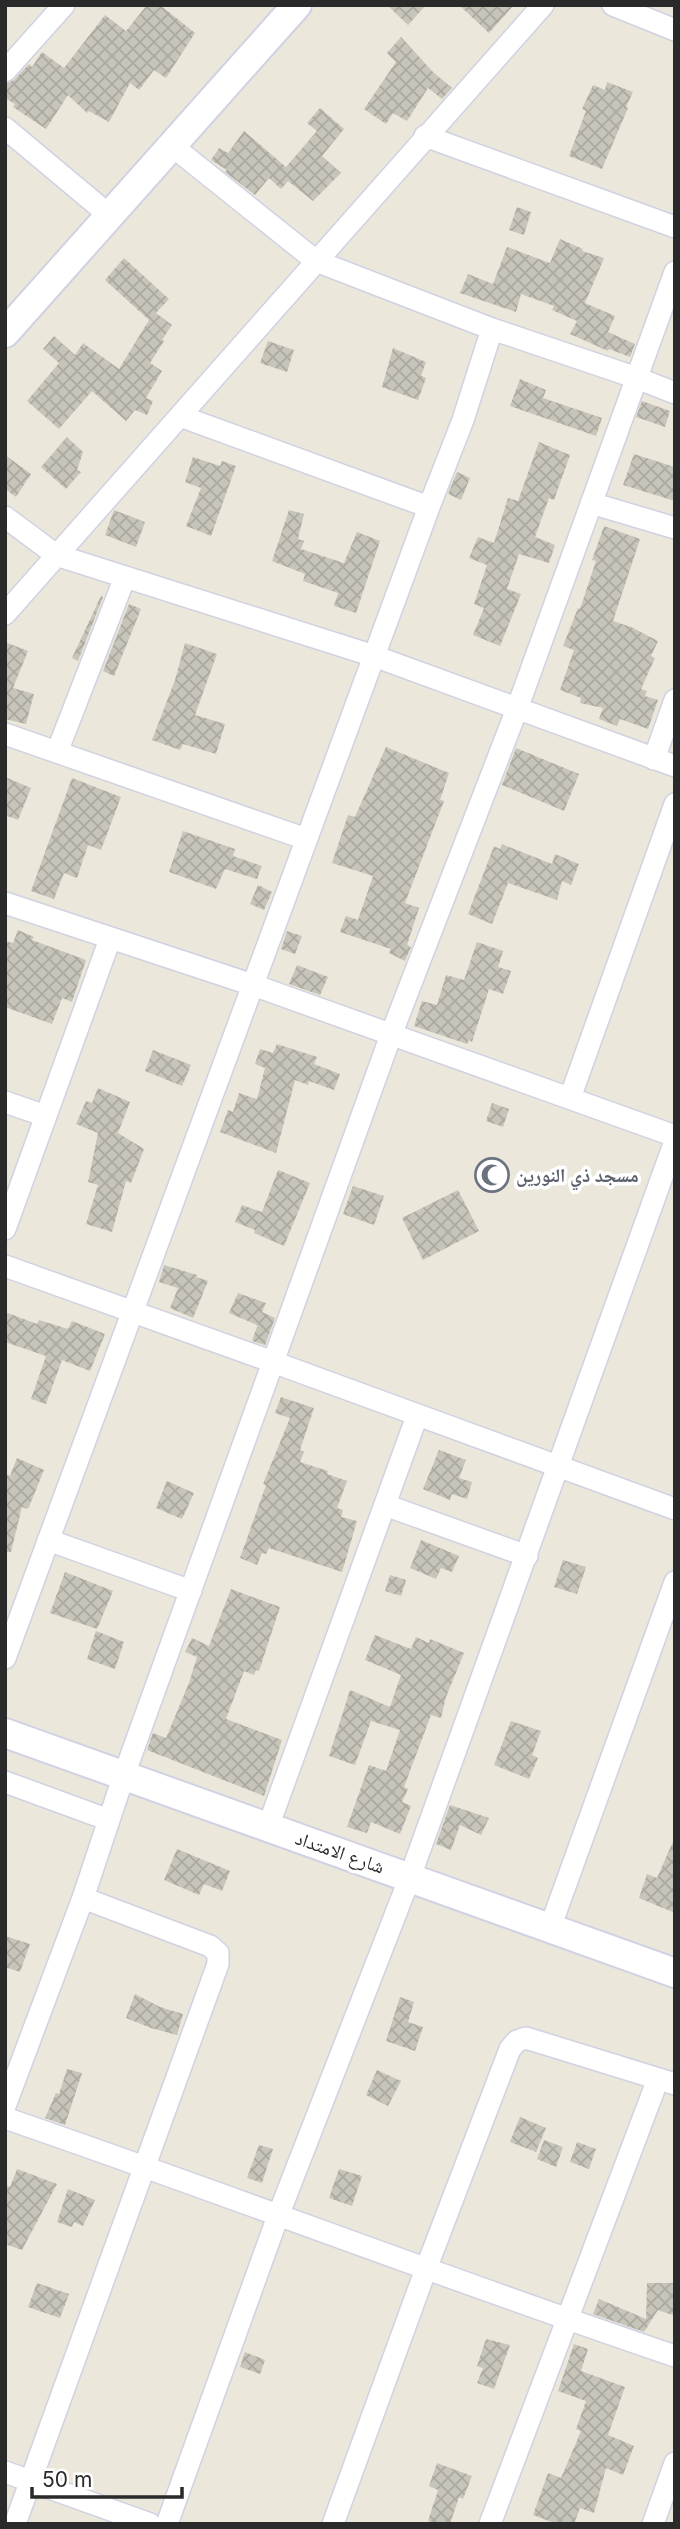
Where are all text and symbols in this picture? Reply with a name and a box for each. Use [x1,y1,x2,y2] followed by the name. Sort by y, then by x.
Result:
[473,1156,511,1194] mosque icon: مسجد ذي النورين
[516,1164,639,1191] place label: مسجد ذي النورين
[292,1827,387,1878] street label: شارع الامتداد
[32,2456,182,2500] scale bar
[42,2467,92,2492] text: 50 m

